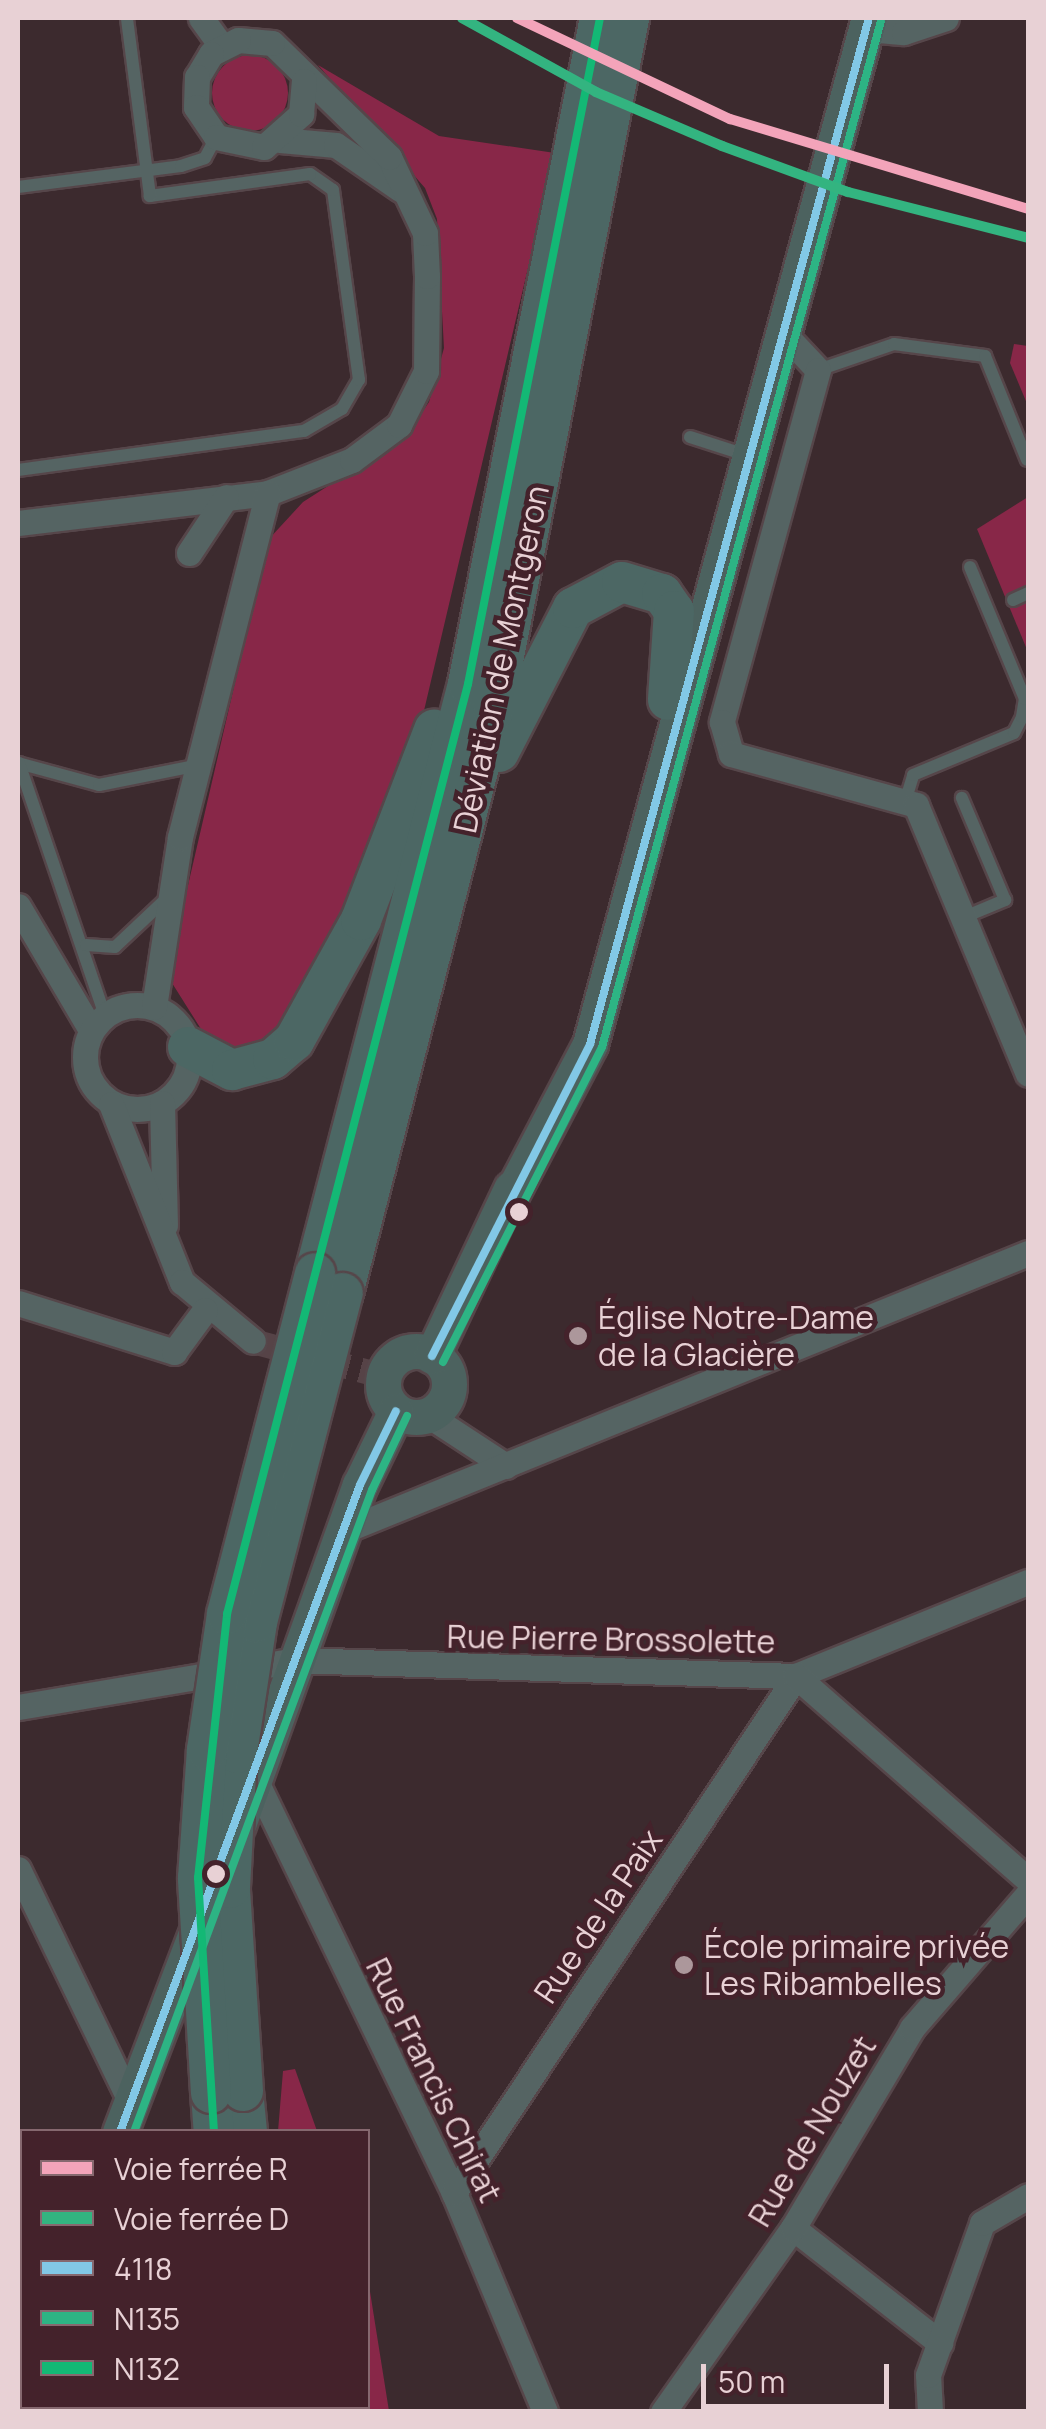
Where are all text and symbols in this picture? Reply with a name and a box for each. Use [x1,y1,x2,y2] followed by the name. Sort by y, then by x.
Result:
[445,482,557,836] street label: Déviation de Montgeron
[509,1202,529,1222] unlabelled marker
[598,1299,874,1374] place label: Église Notre-Dame de la Glacière
[567,1325,589,1347] marker: Église Notre-Dame de la Glacière
[446,1617,776,1661] street label: Rue Pierre Brossolette
[526,1822,670,2010] street label: Rue de la Paix
[206,1864,226,1884] unlabelled marker
[704,1928,1009,2003] place label: École primaire privée Les Ribambelles
[358,1952,510,2208] street label: Rue Francis Chirat
[673,1954,695,1976] marker: École primaire privée Les Ribambelles
[740,2029,884,2233] street label: Rue de Nouzet
[20,2129,370,2409] legend
[114,2148,288,2189] text: Voie ferrée R
[114,2198,289,2239] text: Voie ferrée D
[114,2248,173,2289] text: 4118
[114,2298,180,2339] text: N135
[706,2344,894,2406] scale bar
[114,2348,180,2389] text: N132
[718,2361,785,2402] text: 50 m

